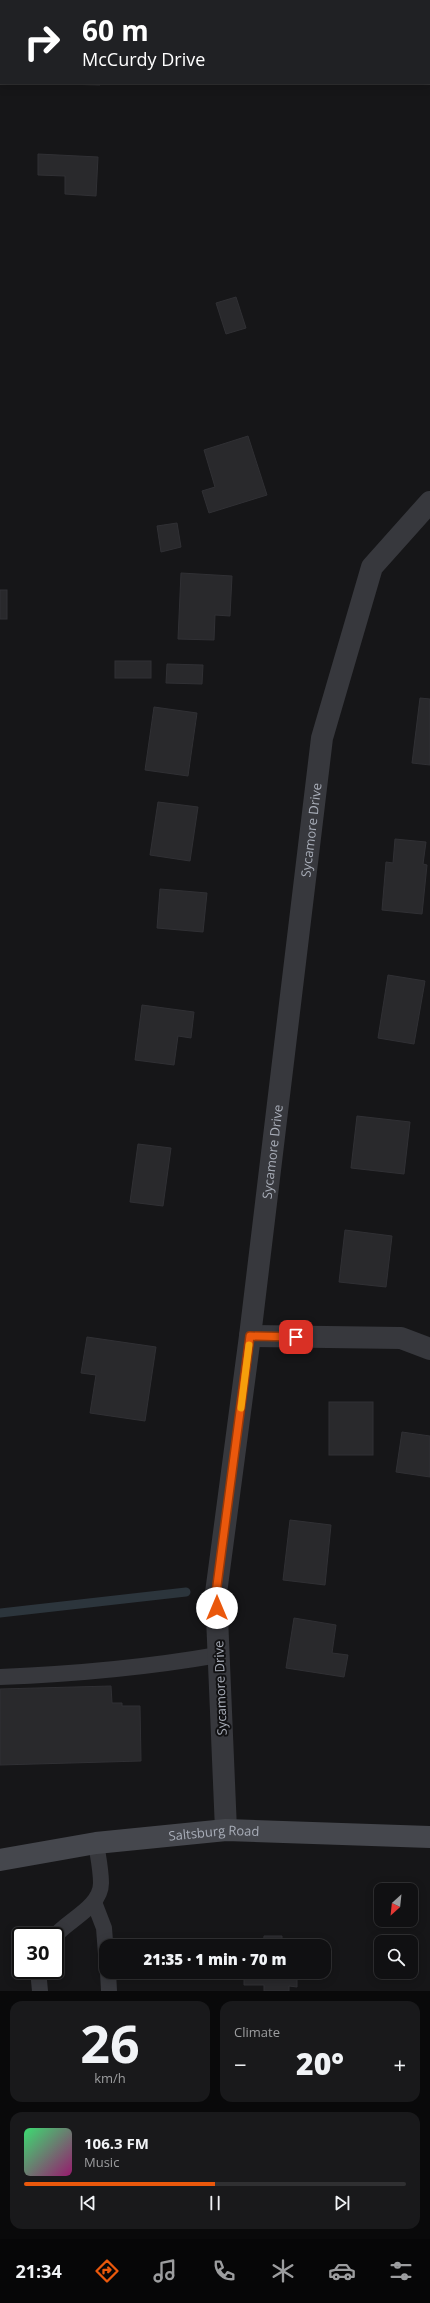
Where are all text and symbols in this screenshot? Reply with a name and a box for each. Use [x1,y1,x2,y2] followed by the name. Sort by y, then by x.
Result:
[82,11,149,49] text: 60 m
[16,16,68,68] icon: right
[82,47,205,71] text: McCurdy Drive
[296,782,326,878] street label: Sycamore Drive
[258,1104,287,1200] street label: Sycamore Drive
[279,1320,313,1354] pin
[285,1326,307,1348] icon: arrive
[196,1587,238,1629] position arrow
[209,1640,231,1736] street label: Sycamore Drive
[168,1821,260,1845] street label: Saltsburg Road
[374,1883,418,1927] north arrow
[374,1883,418,1979] map controls
[12,1927,64,1979] speed limit sign: 30
[374,1935,418,1979] button: search
[144,1949,286,1969] text: 21:35 · 1 min · 70 m
[80,2007,140,2078] text: 26
[234,2023,280,2041] text: Climate
[296,2043,344,2084] text: 20°
[234,2049,247,2079] text: −
[393,2049,406,2079] text: +
[94,2069,126,2087] text: km/h
[84,2133,149,2153] text: 106.3 FM
[84,2153,119,2171] text: Music
[77,2192,99,2214] icon: previous
[204,2192,226,2214] icon: pause
[331,2192,353,2214] icon: next
[93,2257,121,2285] icon: directions
[151,2257,179,2285] icon: music
[210,2257,238,2285] icon: phone
[269,2257,297,2285] icon: climate
[328,2257,356,2285] icon: car
[387,2257,415,2285] icon: filters
[15,2259,62,2283] text: 21:34

